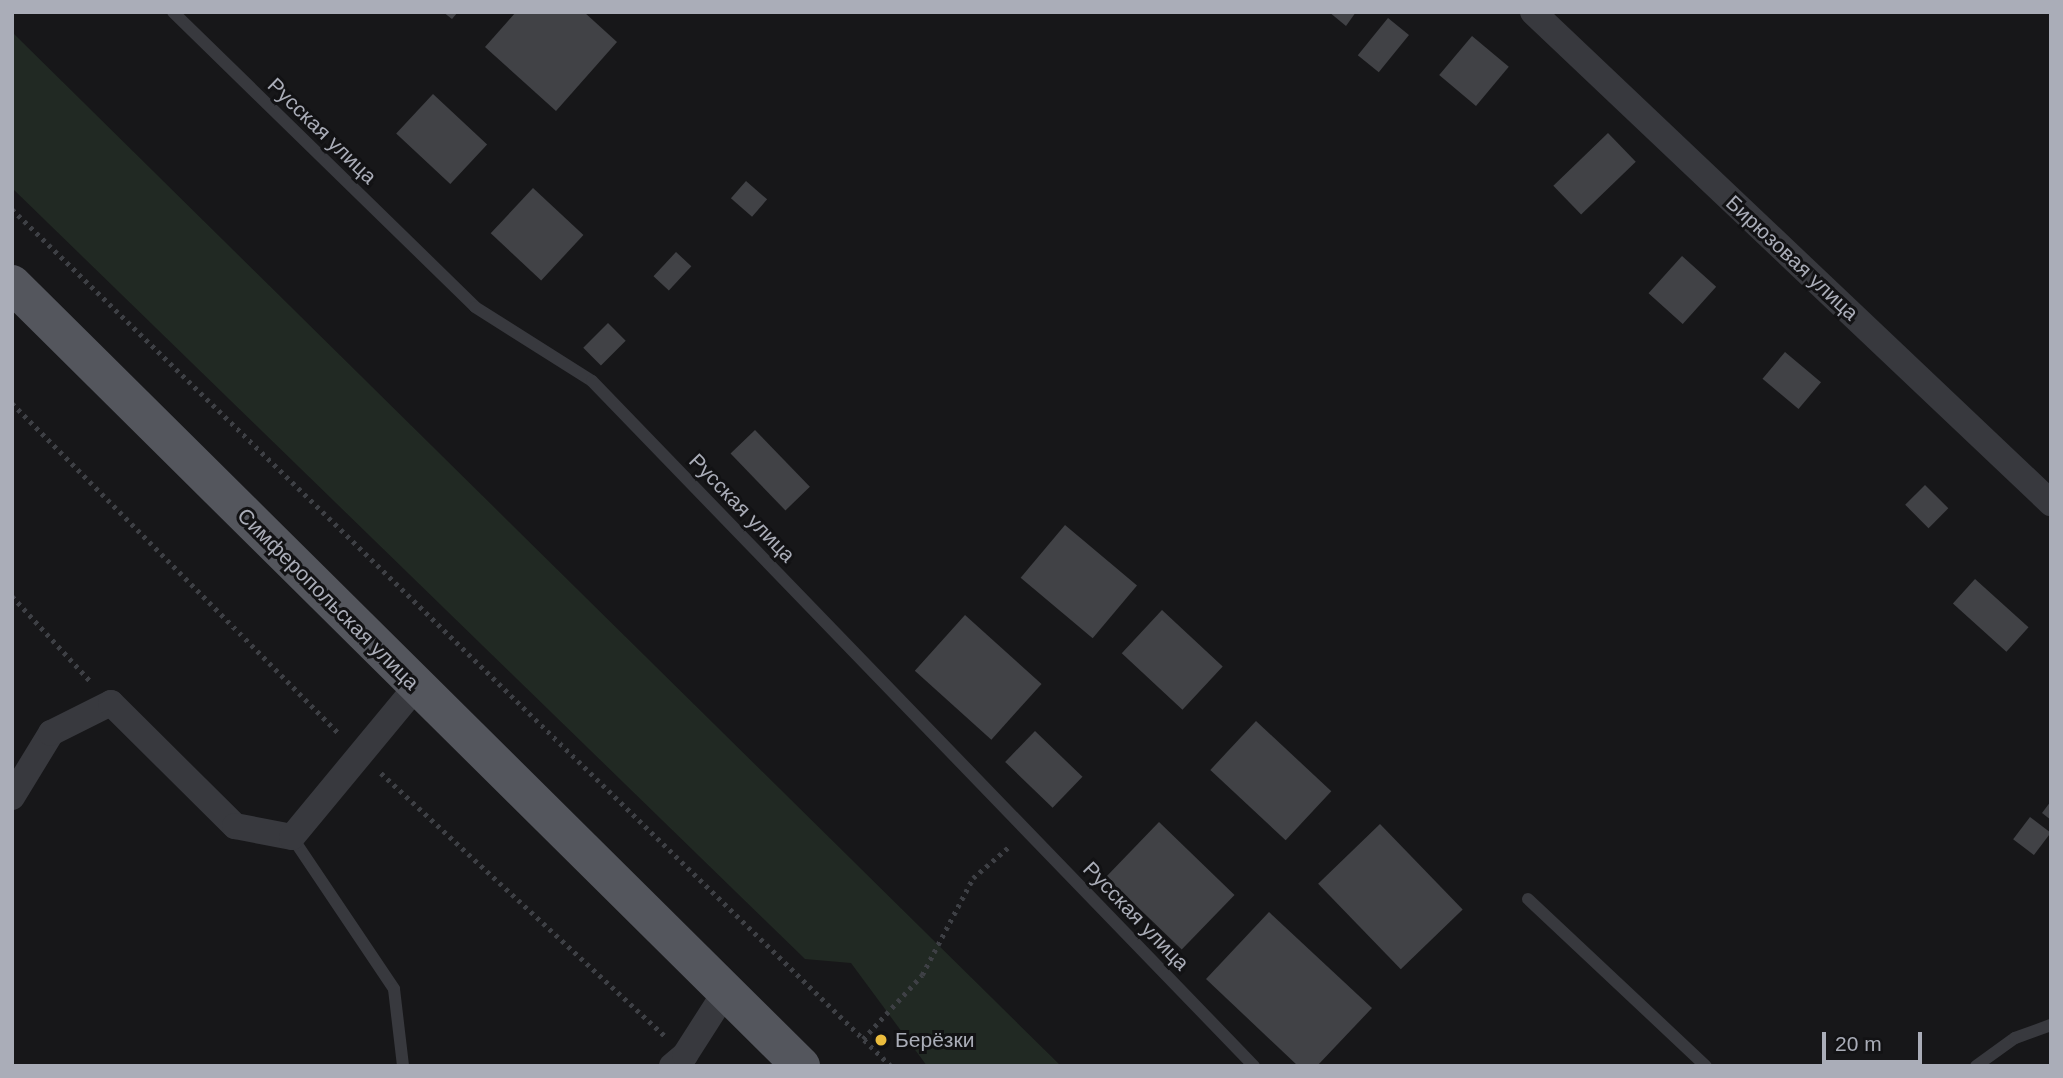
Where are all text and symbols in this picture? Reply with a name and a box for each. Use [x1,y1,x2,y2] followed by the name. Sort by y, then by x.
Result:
[262,73,382,189] street label: Русская улица
[1721,190,1863,326] street label: Бирюзовая улица
[684,448,800,568] street label: Русская улица
[232,503,424,695] street label: Симферопольская улица
[1078,856,1194,976] street label: Русская улица
[1825,1018,1925,1062] scale bar
[895,1027,974,1053] place label: Берёзки
[873,1032,889,1048] marker: Берёзки
[1835,1032,1882,1055] text: 20 m

